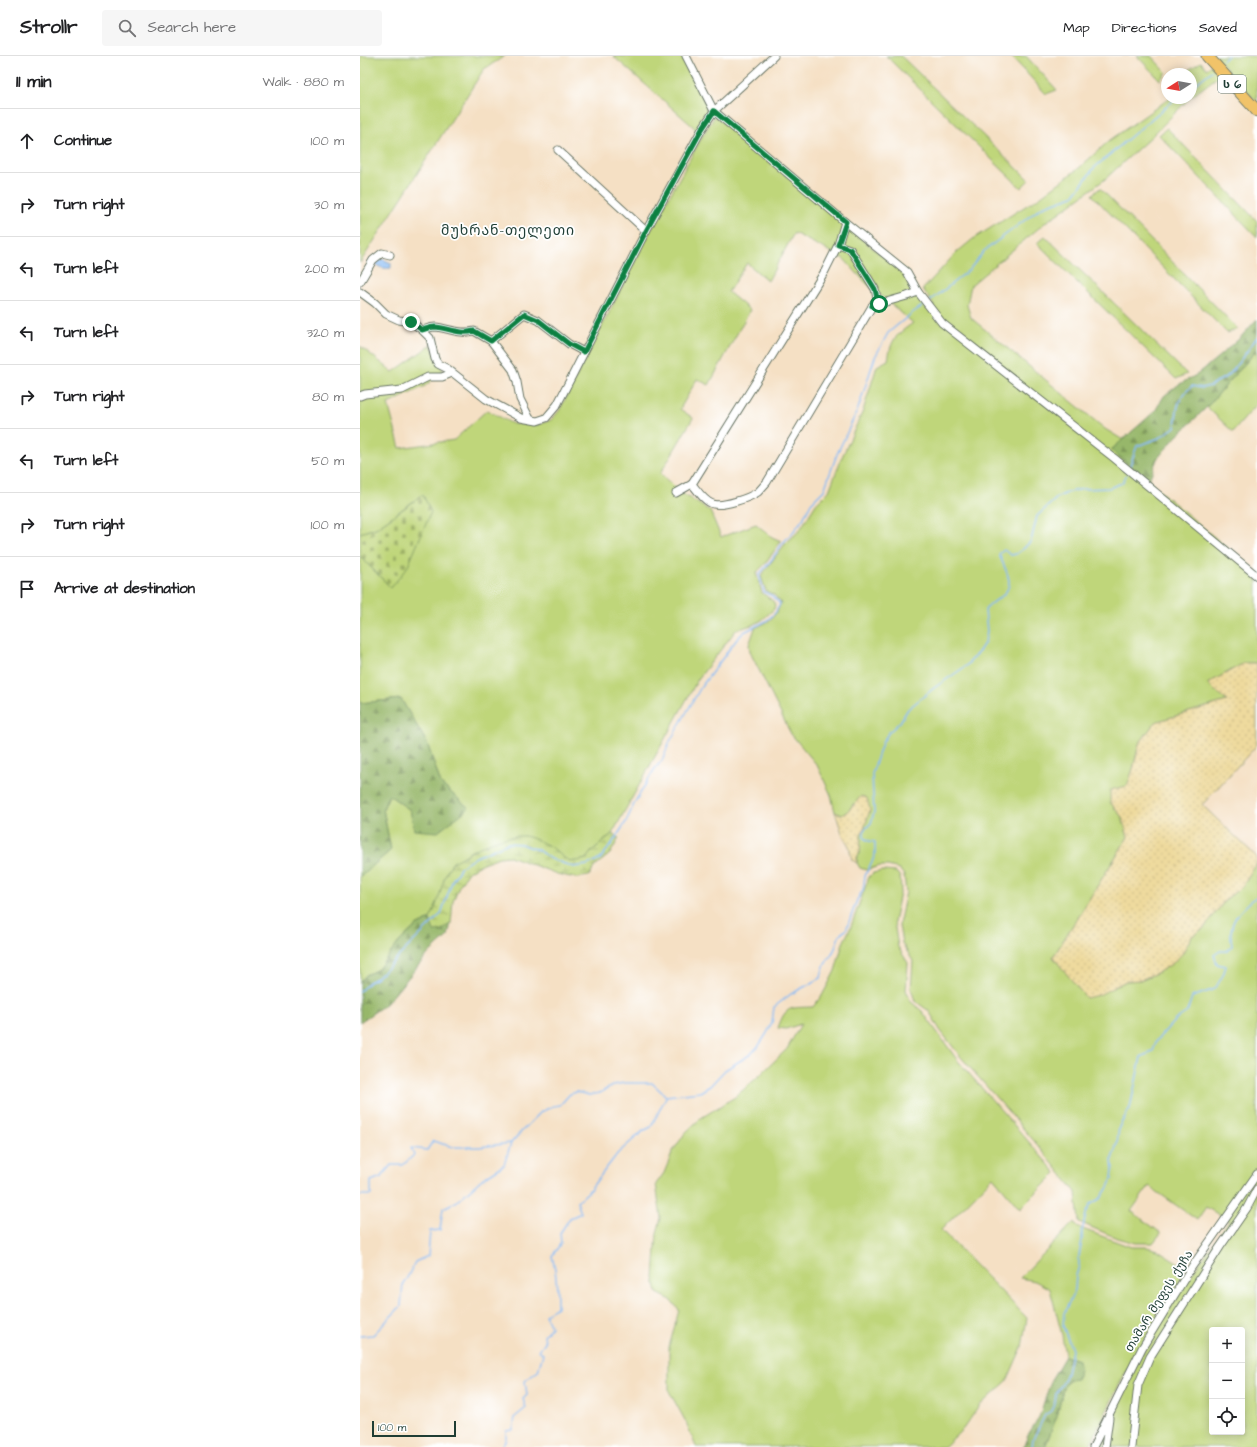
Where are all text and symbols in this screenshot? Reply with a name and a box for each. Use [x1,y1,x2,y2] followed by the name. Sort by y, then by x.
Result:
[102,10,382,46] search box
[20,14,78,41] text: Strollr
[116,17,138,39] icon: search
[148,17,236,38] text: Search here
[1063,18,1090,38] text: Map
[1112,18,1177,38] text: Directions
[1199,18,1237,38] text: Saved
[1161,68,1197,104] north arrow
[16,70,51,94] text: 11 min
[263,73,344,91] text: Walk · 880 m
[1218,75,1246,93] road number: ს 6
[16,130,38,152] icon: ahead
[54,130,112,151] text: Continue
[311,132,344,150] text: 100 m
[16,194,38,216] icon: right
[54,194,125,215] text: Turn right
[314,196,344,214] text: 30 m
[441,221,575,241] district label: მუხრან-თელეთი
[16,258,38,280] icon: left
[54,258,118,279] text: Turn left
[305,260,344,278] text: 200 m
[870,295,888,313] route start
[402,313,420,331] route end
[16,322,38,344] icon: left
[54,322,118,343] text: Turn left
[306,324,344,342] text: 320 m
[16,386,38,408] icon: right
[54,386,125,407] text: Turn right
[312,388,344,406] text: 80 m
[16,450,38,472] icon: left
[54,450,118,471] text: Turn left
[311,452,344,470] text: 50 m
[16,514,38,536] icon: right
[54,514,125,535] text: Turn right
[311,516,344,534] text: 100 m
[16,578,38,600] icon: arrive
[54,578,195,599] text: Arrive at destination
[1121,1247,1197,1355] street label: თამარ მეფეს ქუჩა
[1209,1327,1245,1435] map controls
[1209,1327,1245,1363] button: +
[1209,1363,1245,1399] button: −
[1209,1399,1245,1435] button: locate
[372,1419,456,1438] scale bar
[378,1420,406,1435] text: 100 m

